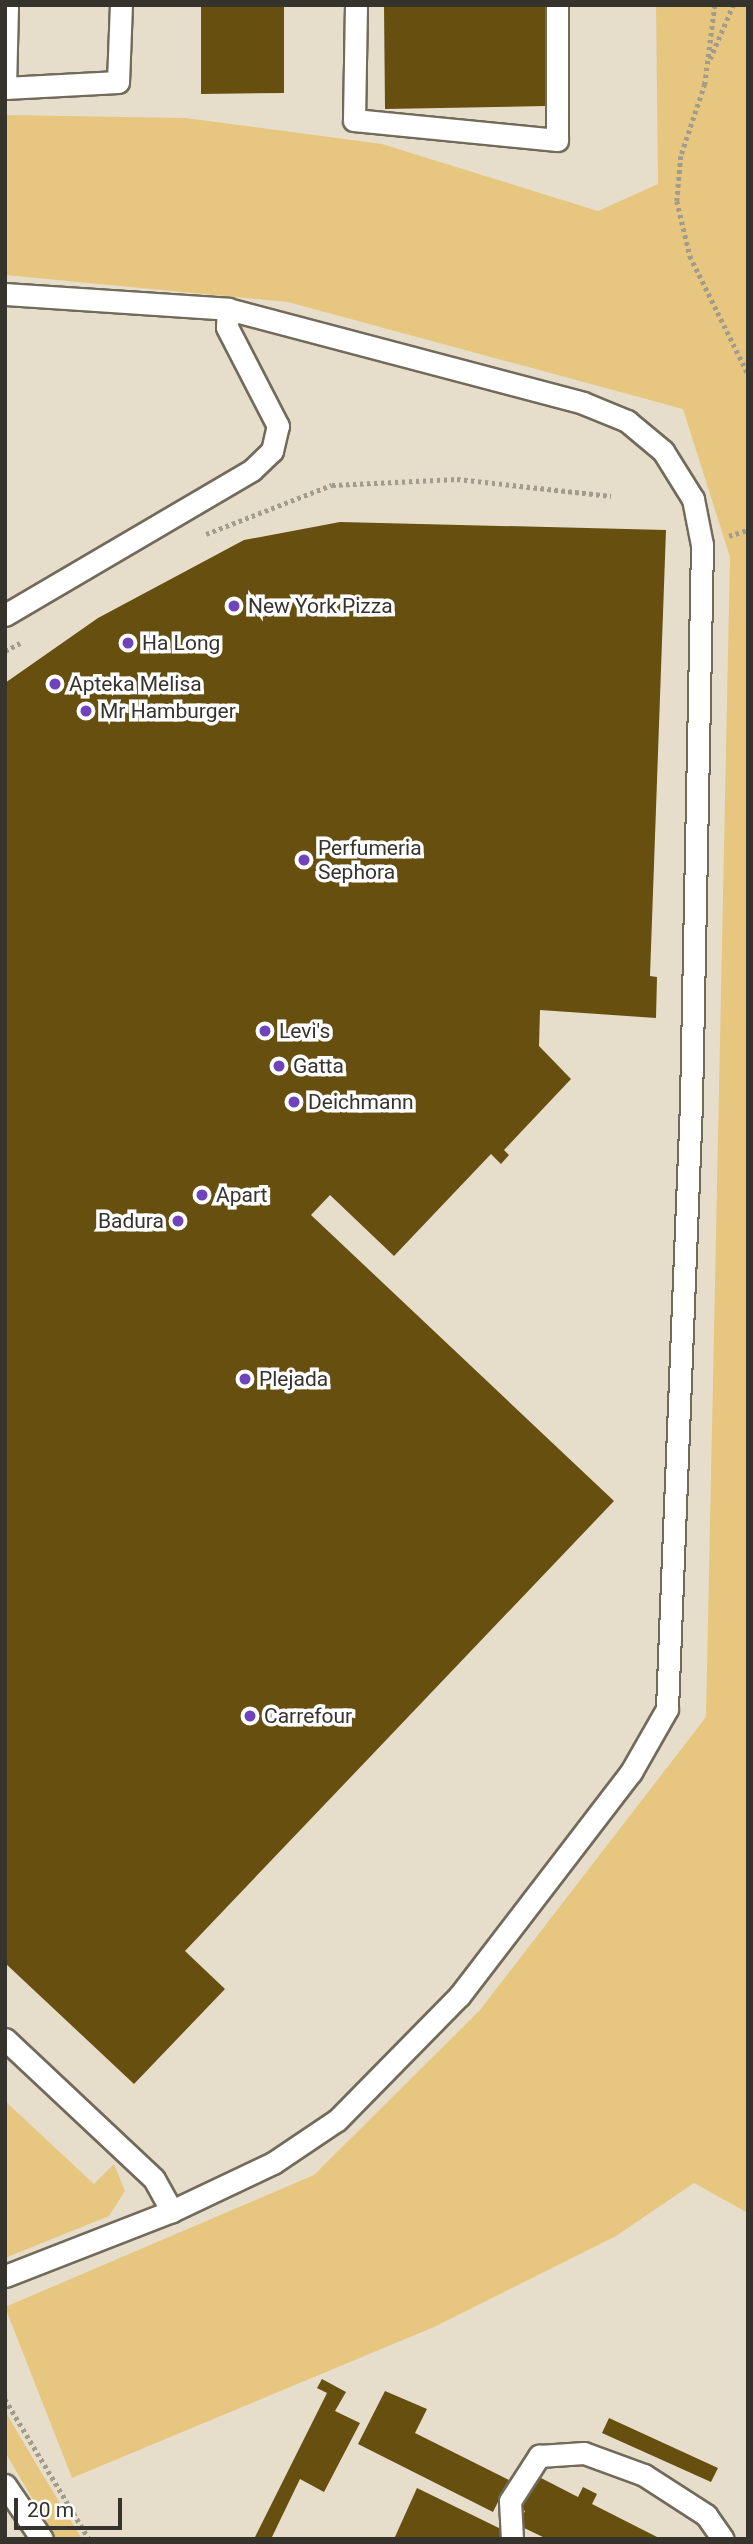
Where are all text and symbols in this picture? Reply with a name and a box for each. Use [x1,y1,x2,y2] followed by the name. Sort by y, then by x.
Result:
[248,593,393,619] place label: New York Pizza
[226,598,242,614] marker: New York Pizza
[142,630,220,656] place label: Ha Long
[120,635,136,651] marker: Ha Long
[69,671,202,697] place label: Apteka Melisa
[47,676,63,692] marker: Apteka Melisa
[100,698,236,724] place label: Mr Hamburger
[78,703,94,719] marker: Mr Hamburger
[318,835,422,885] place label: Perfumeria Sephora
[296,852,312,868] marker: Perfumeria Sephora
[279,1018,330,1044] place label: Levi's
[257,1023,273,1039] marker: Levi's
[293,1053,344,1079] place label: Gatta
[271,1058,287,1074] marker: Gatta
[308,1089,414,1115] place label: Deichmann
[286,1094,302,1110] marker: Deichmann
[216,1182,267,1208] place label: Apart
[194,1187,210,1203] marker: Apart
[98,1208,164,1234] place label: Badura
[170,1213,186,1229] marker: Badura
[259,1366,328,1392] place label: Plejada
[237,1371,253,1387] marker: Plejada
[264,1703,352,1729] place label: Carrefour
[242,1708,258,1724] marker: Carrefour
[18,2484,126,2528] scale bar
[27,2498,74,2522] text: 20 m

